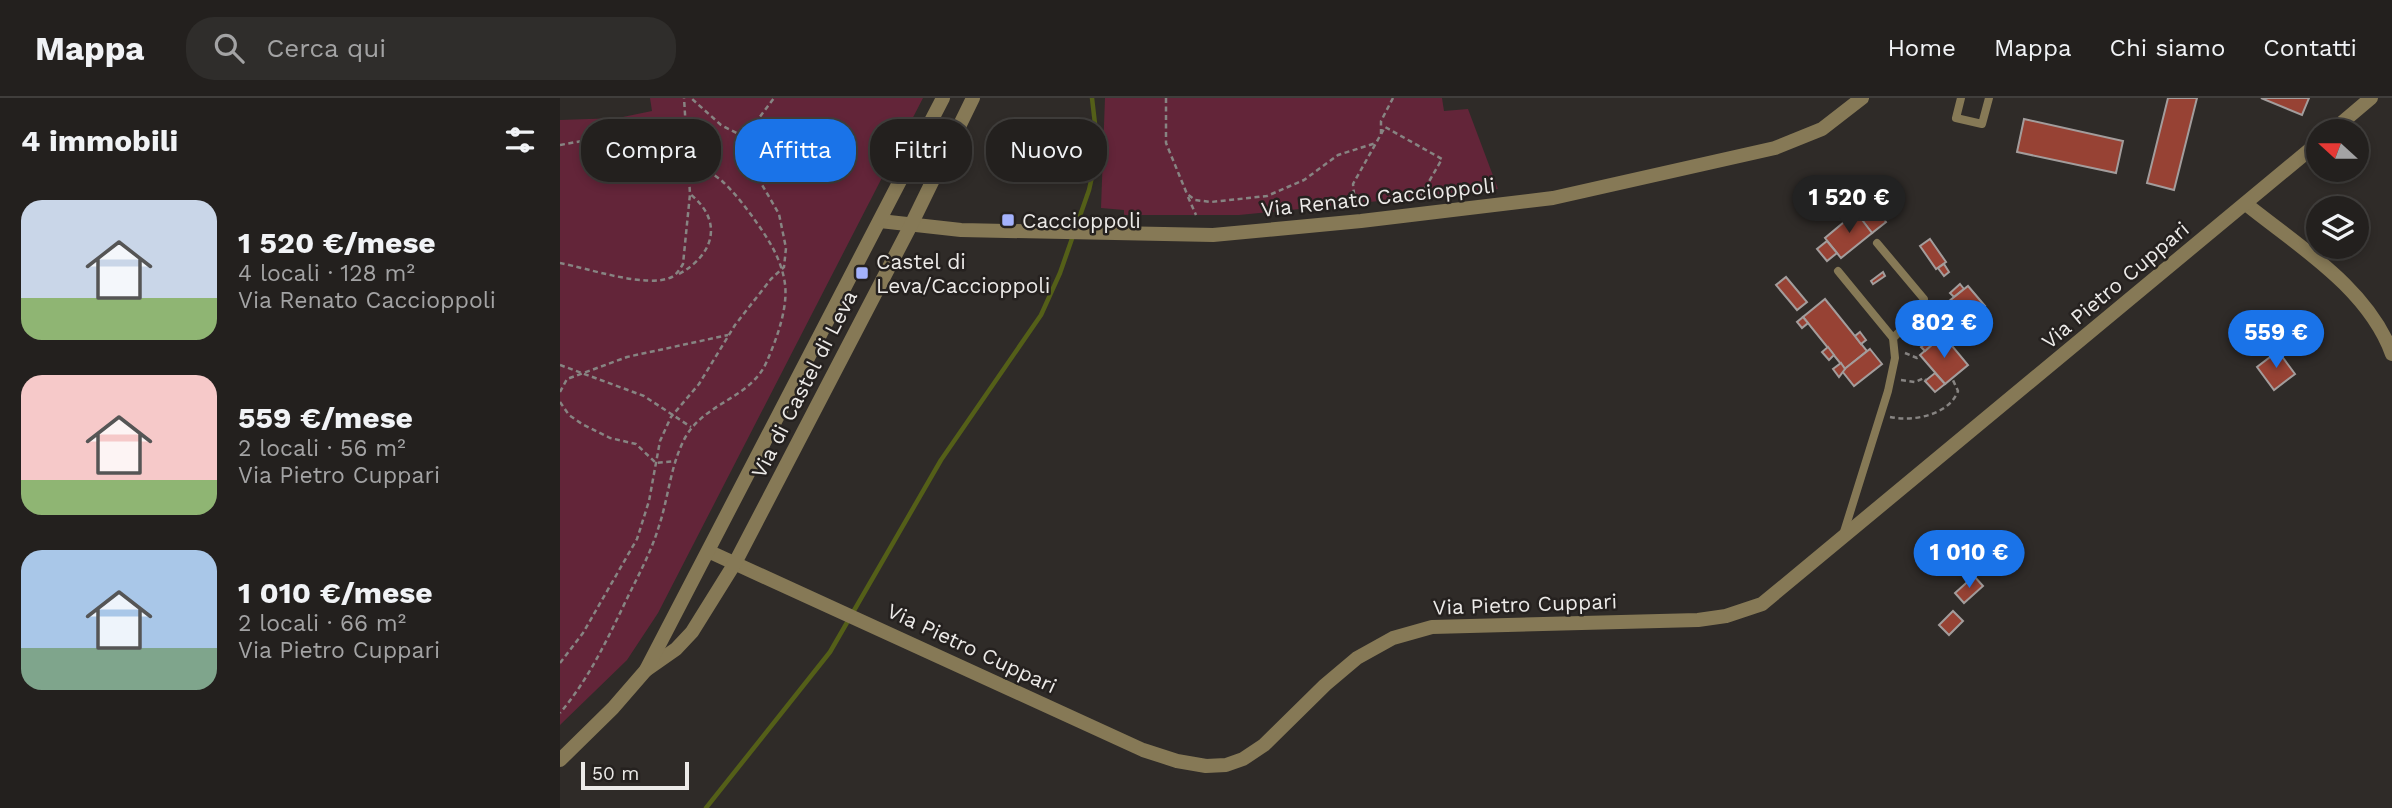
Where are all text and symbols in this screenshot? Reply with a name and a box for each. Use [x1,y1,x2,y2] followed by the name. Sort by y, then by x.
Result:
[186,17,676,80] search box
[35,29,144,68] text: Mappa
[210,29,248,67] icon: search
[266,33,386,63] text: Cerca qui
[1887,34,1956,62] text: Home
[1994,34,2072,62] text: Mappa
[2110,34,2225,62] text: Chi siamo
[2263,34,2357,62] text: Contatti
[581,119,721,182] chip: Compra
[735,119,856,182] chip: Affitta
[870,119,972,182] chip: Filtri
[986,119,1107,182] chip: Nuovo
[2306,119,2370,182] north arrow
[2306,119,2369,259] map controls
[501,121,539,159] icon: filters
[21,123,178,158] text: 4 immobili
[1260,172,1496,222] street label: Via Renato Caccioppoli
[1784,176,1914,235] pin: 1 520 €
[1808,184,1890,211] text: 1 520 €
[2306,196,2369,259] button: layers
[1022,208,1141,233] place label: Caccioppoli
[1000,212,1016,228] marker: Caccioppoli
[2036,216,2194,354] street label: Via Pietro Cuppari
[238,225,436,260] text: 1 520 €/mese
[77,228,161,312] icon: home
[876,249,1050,298] place label: Castel di Leva/Caccioppoli
[238,260,415,287] text: 4 locali · 128 m²
[854,265,870,281] marker: Castel di Leva/Caccioppoli
[746,286,862,482] street label: Via di Castel di Leva
[238,287,496,314] text: Via Renato Caccioppoli
[1895,300,1993,360] pin: 802 €
[1911,309,1977,336] text: 802 €
[2227,310,2325,370] pin: 559 €
[2244,319,2308,346] text: 559 €
[238,400,413,435] text: 559 €/mese
[77,403,161,487] icon: home
[238,435,406,462] text: 2 locali · 56 m²
[238,462,440,489] text: Via Pietro Cuppari
[1904,531,2034,590] pin: 1 010 €
[1930,539,2008,566] text: 1 010 €
[238,575,433,610] text: 1 010 €/mese
[77,578,161,662] icon: home
[1432,588,1618,620] street label: Via Pietro Cuppari
[883,598,1061,698] street label: Via Pietro Cuppari
[238,610,406,637] text: 2 locali · 66 m²
[238,637,440,664] text: Via Pietro Cuppari
[581,759,690,791] scale bar
[592,762,639,785] text: 50 m

